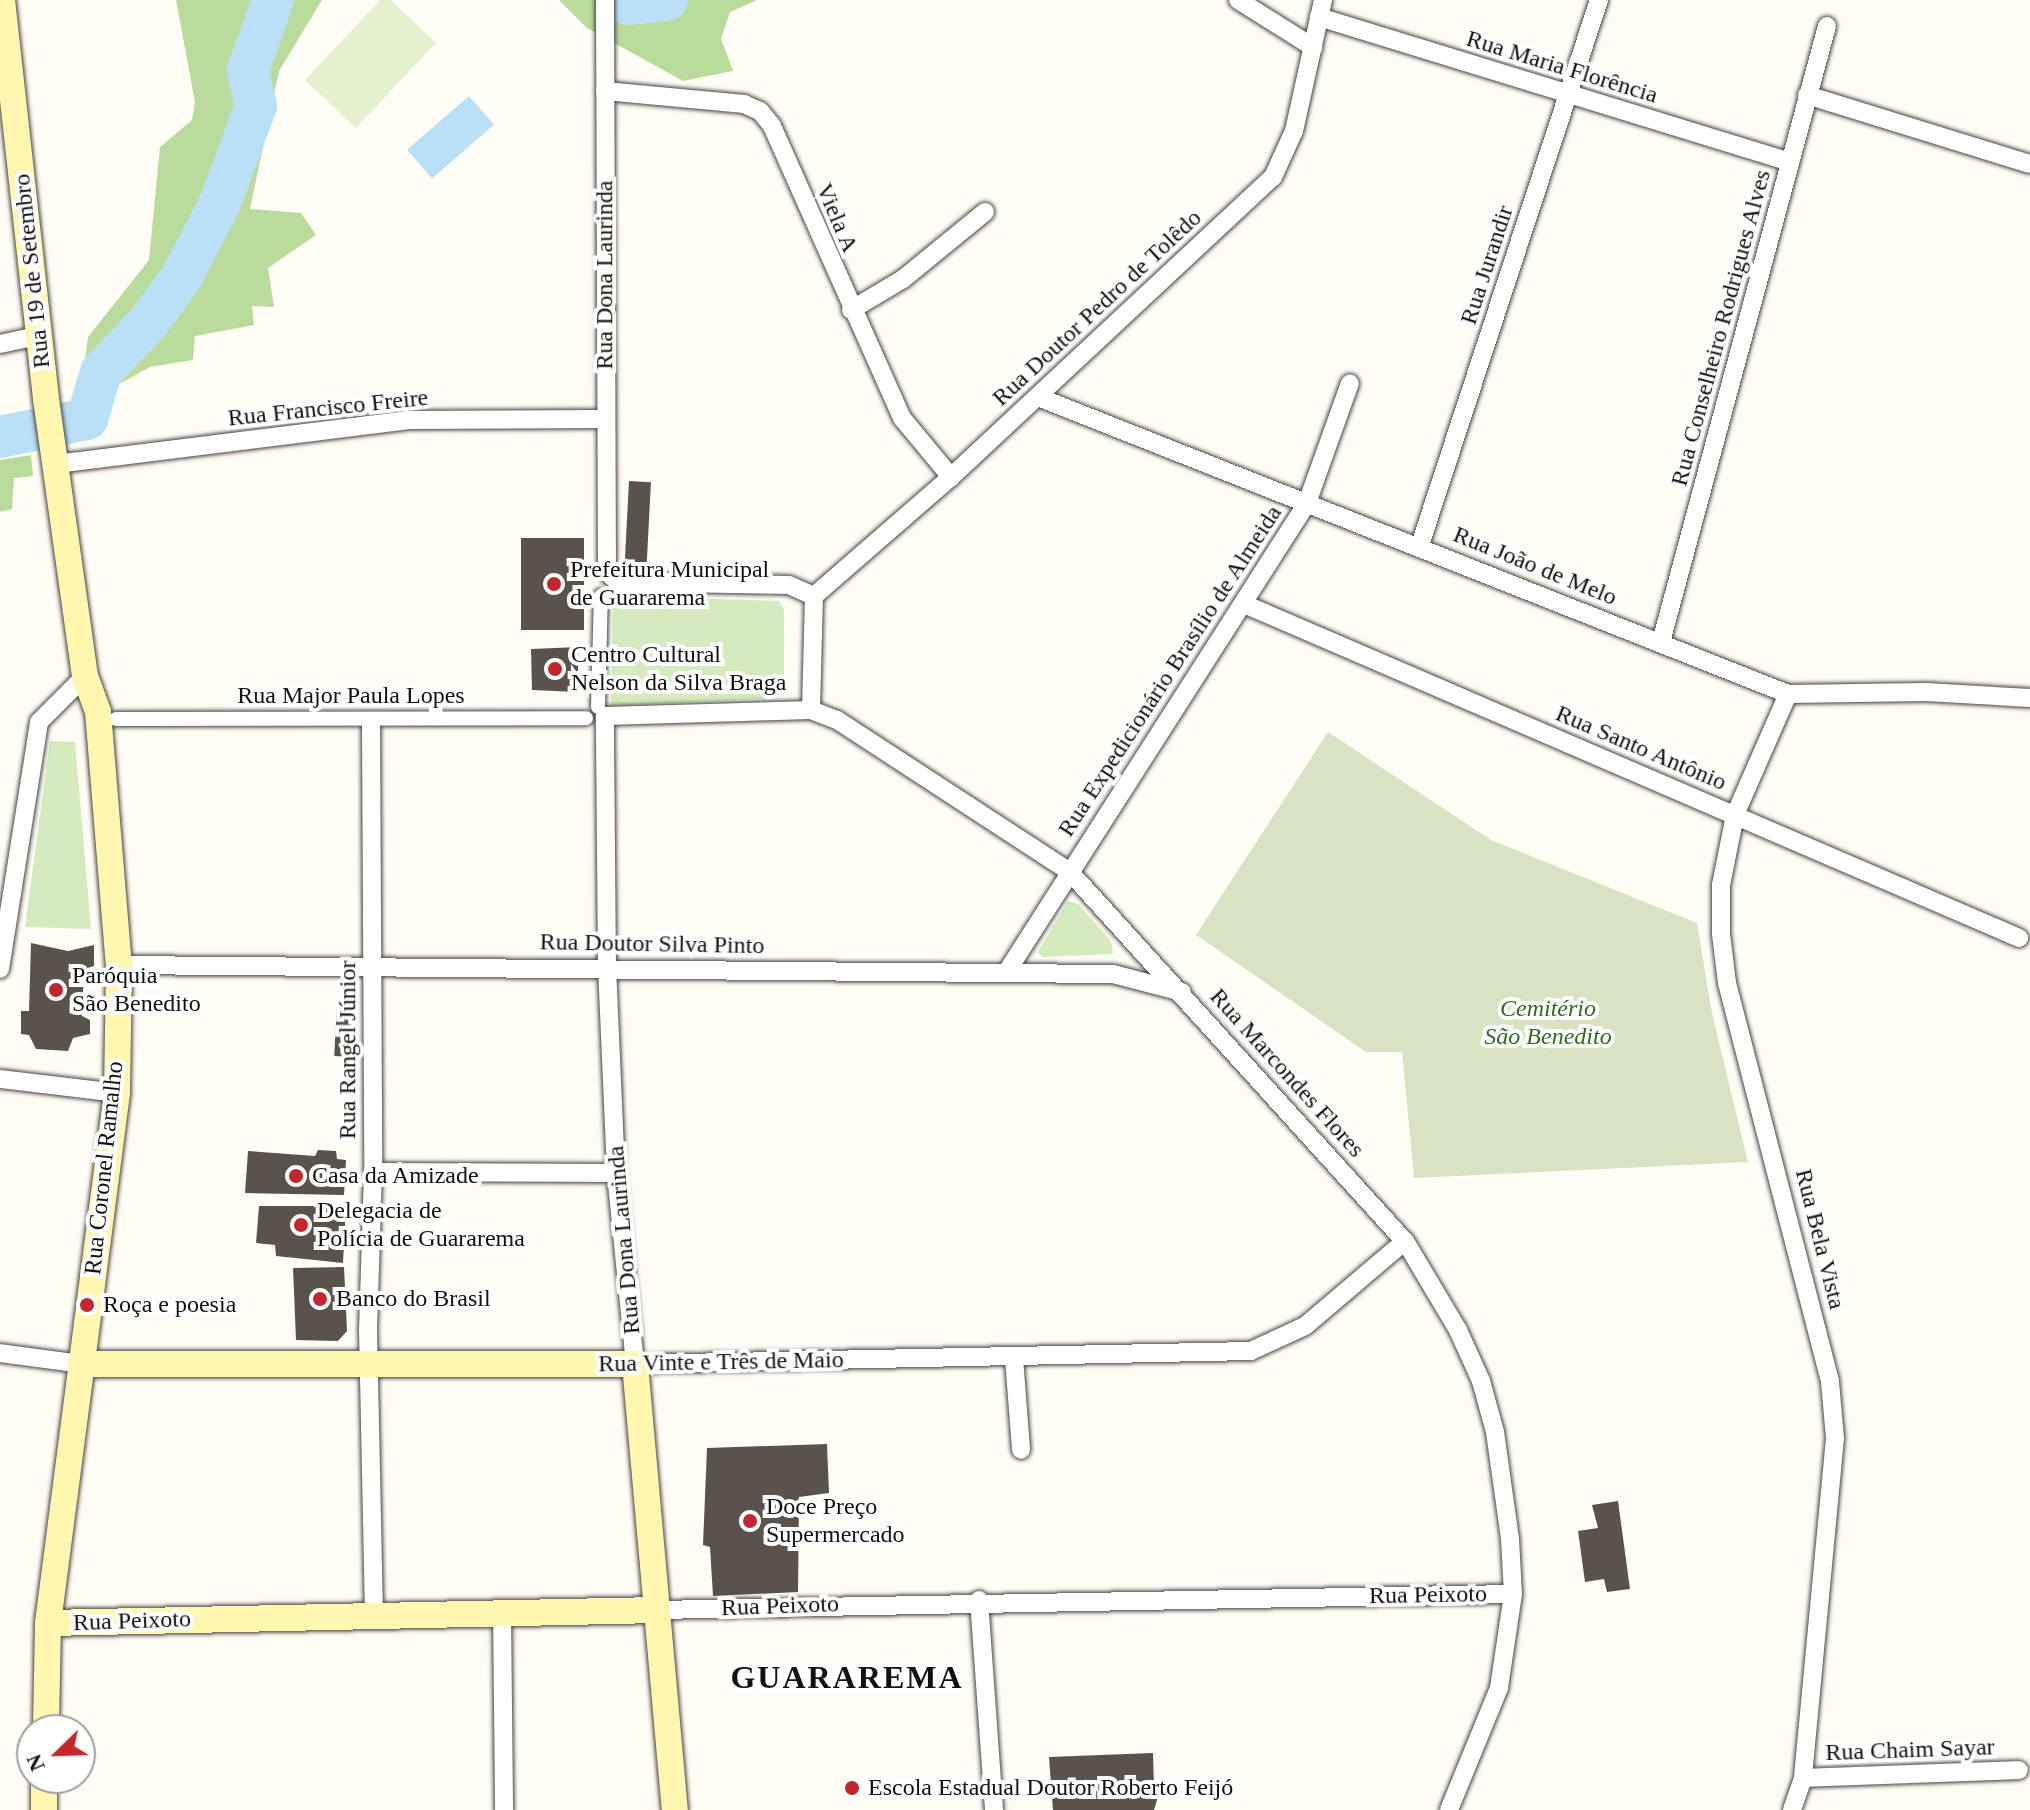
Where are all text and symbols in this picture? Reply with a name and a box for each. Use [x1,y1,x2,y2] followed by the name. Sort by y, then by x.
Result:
[1463,24,1661,110] street label: Rua Maria Florência
[1665,166,1777,490] street label: Rua Conselheiro Rodrigues Alves
[7,172,57,370] street label: Rua 19 de Setembro
[809,178,865,258] street label: Viela A
[591,180,619,370] street label: Rua Dona Laurinda
[1454,202,1520,328] street label: Rua Jurandir
[986,203,1208,413] street label: Rua Doutor Pedro de Tolêdo
[226,383,430,433] street label: Rua Francisco Freire
[1052,499,1288,843] street label: Rua Expedicionário Brasílio de Almeida
[1449,520,1621,612] street label: Rua João de Melo
[570,556,769,612] place label: Prefeitura Municipal de Guararema
[545,575,563,593] marker: Prefeitura Municipal de Guararema
[571,641,786,697] place label: Centro Cultural Nelson da Silva Braga
[546,660,564,678] marker: Centro Cultural Nelson da Silva Braga
[237,682,465,710] street label: Rua Major Paula Lopes
[1551,699,1731,797] street label: Rua Santo Antônio
[539,928,765,960] street label: Rua Doutor Silva Pinto
[334,961,362,1139] street label: Rua Rangel Júnior
[72,962,201,1018] place label: Paróquia São Benedito
[47,981,65,999] marker: Paróquia São Benedito
[1204,983,1370,1163] street label: Rua Marcondes Flores
[1484,995,1612,1051] park label: Cemitério São Benedito
[78,1060,130,1276] street label: Rua Coronel Ramalho
[601,1144,647,1336] street label: Rua Dona Laurinda
[312,1162,480,1190] place label: Casa da Amizade
[1789,1166,1851,1312] street label: Rua Bela Vista
[287,1167,305,1185] marker: Casa da Amizade
[317,1197,525,1253] place label: Delegacia de Polícia de Guararema
[292,1216,310,1234] marker: Delegacia de Polícia de Guararema
[336,1285,491,1313] place label: Banco do Brasil
[311,1290,329,1308] marker: Banco do Brasil
[103,1291,236,1319] place label: Roça e poesia
[78,1296,96,1314] marker: Roça e poesia
[598,1345,844,1379] street label: Rua Vinte e Três de Maio
[766,1493,905,1549] place label: Doce Preço Supermercado
[741,1512,759,1530] marker: Doce Preço Supermercado
[1369,1580,1487,1610] street label: Rua Peixoto
[721,1590,839,1622] street label: Rua Peixoto
[73,1605,191,1637] street label: Rua Peixoto
[730,1658,964,1696] district label: GUARAREMA
[16,1714,96,1794] north arrow
[1825,1733,1995,1767] street label: Rua Chaim Sayar
[21,1751,50,1775] text: N
[868,1774,1233,1802] place label: Escola Estadual Doutor Roberto Feijó
[843,1779,861,1797] marker: Escola Estadual Doutor Roberto Feijó

